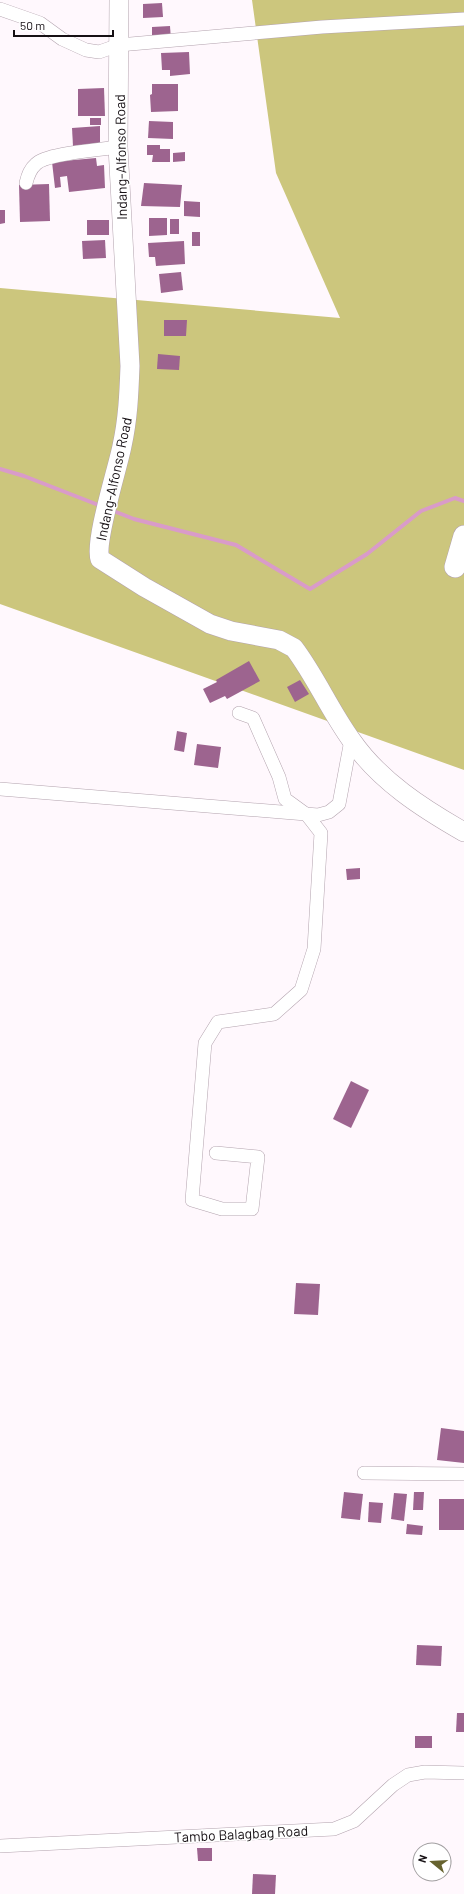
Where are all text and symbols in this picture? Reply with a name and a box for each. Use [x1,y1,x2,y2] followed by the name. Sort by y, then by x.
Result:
[14,12,113,38] scale bar
[20,18,45,32] text: 50 m
[111,94,130,220] street label: Indang-Alfonso Road
[92,416,135,542] street label: Indang-Alfonso Road
[174,1822,308,1846] street label: Tambo Balagbag Road
[412,1842,452,1882] north arrow
[415,1853,429,1864] text: N

